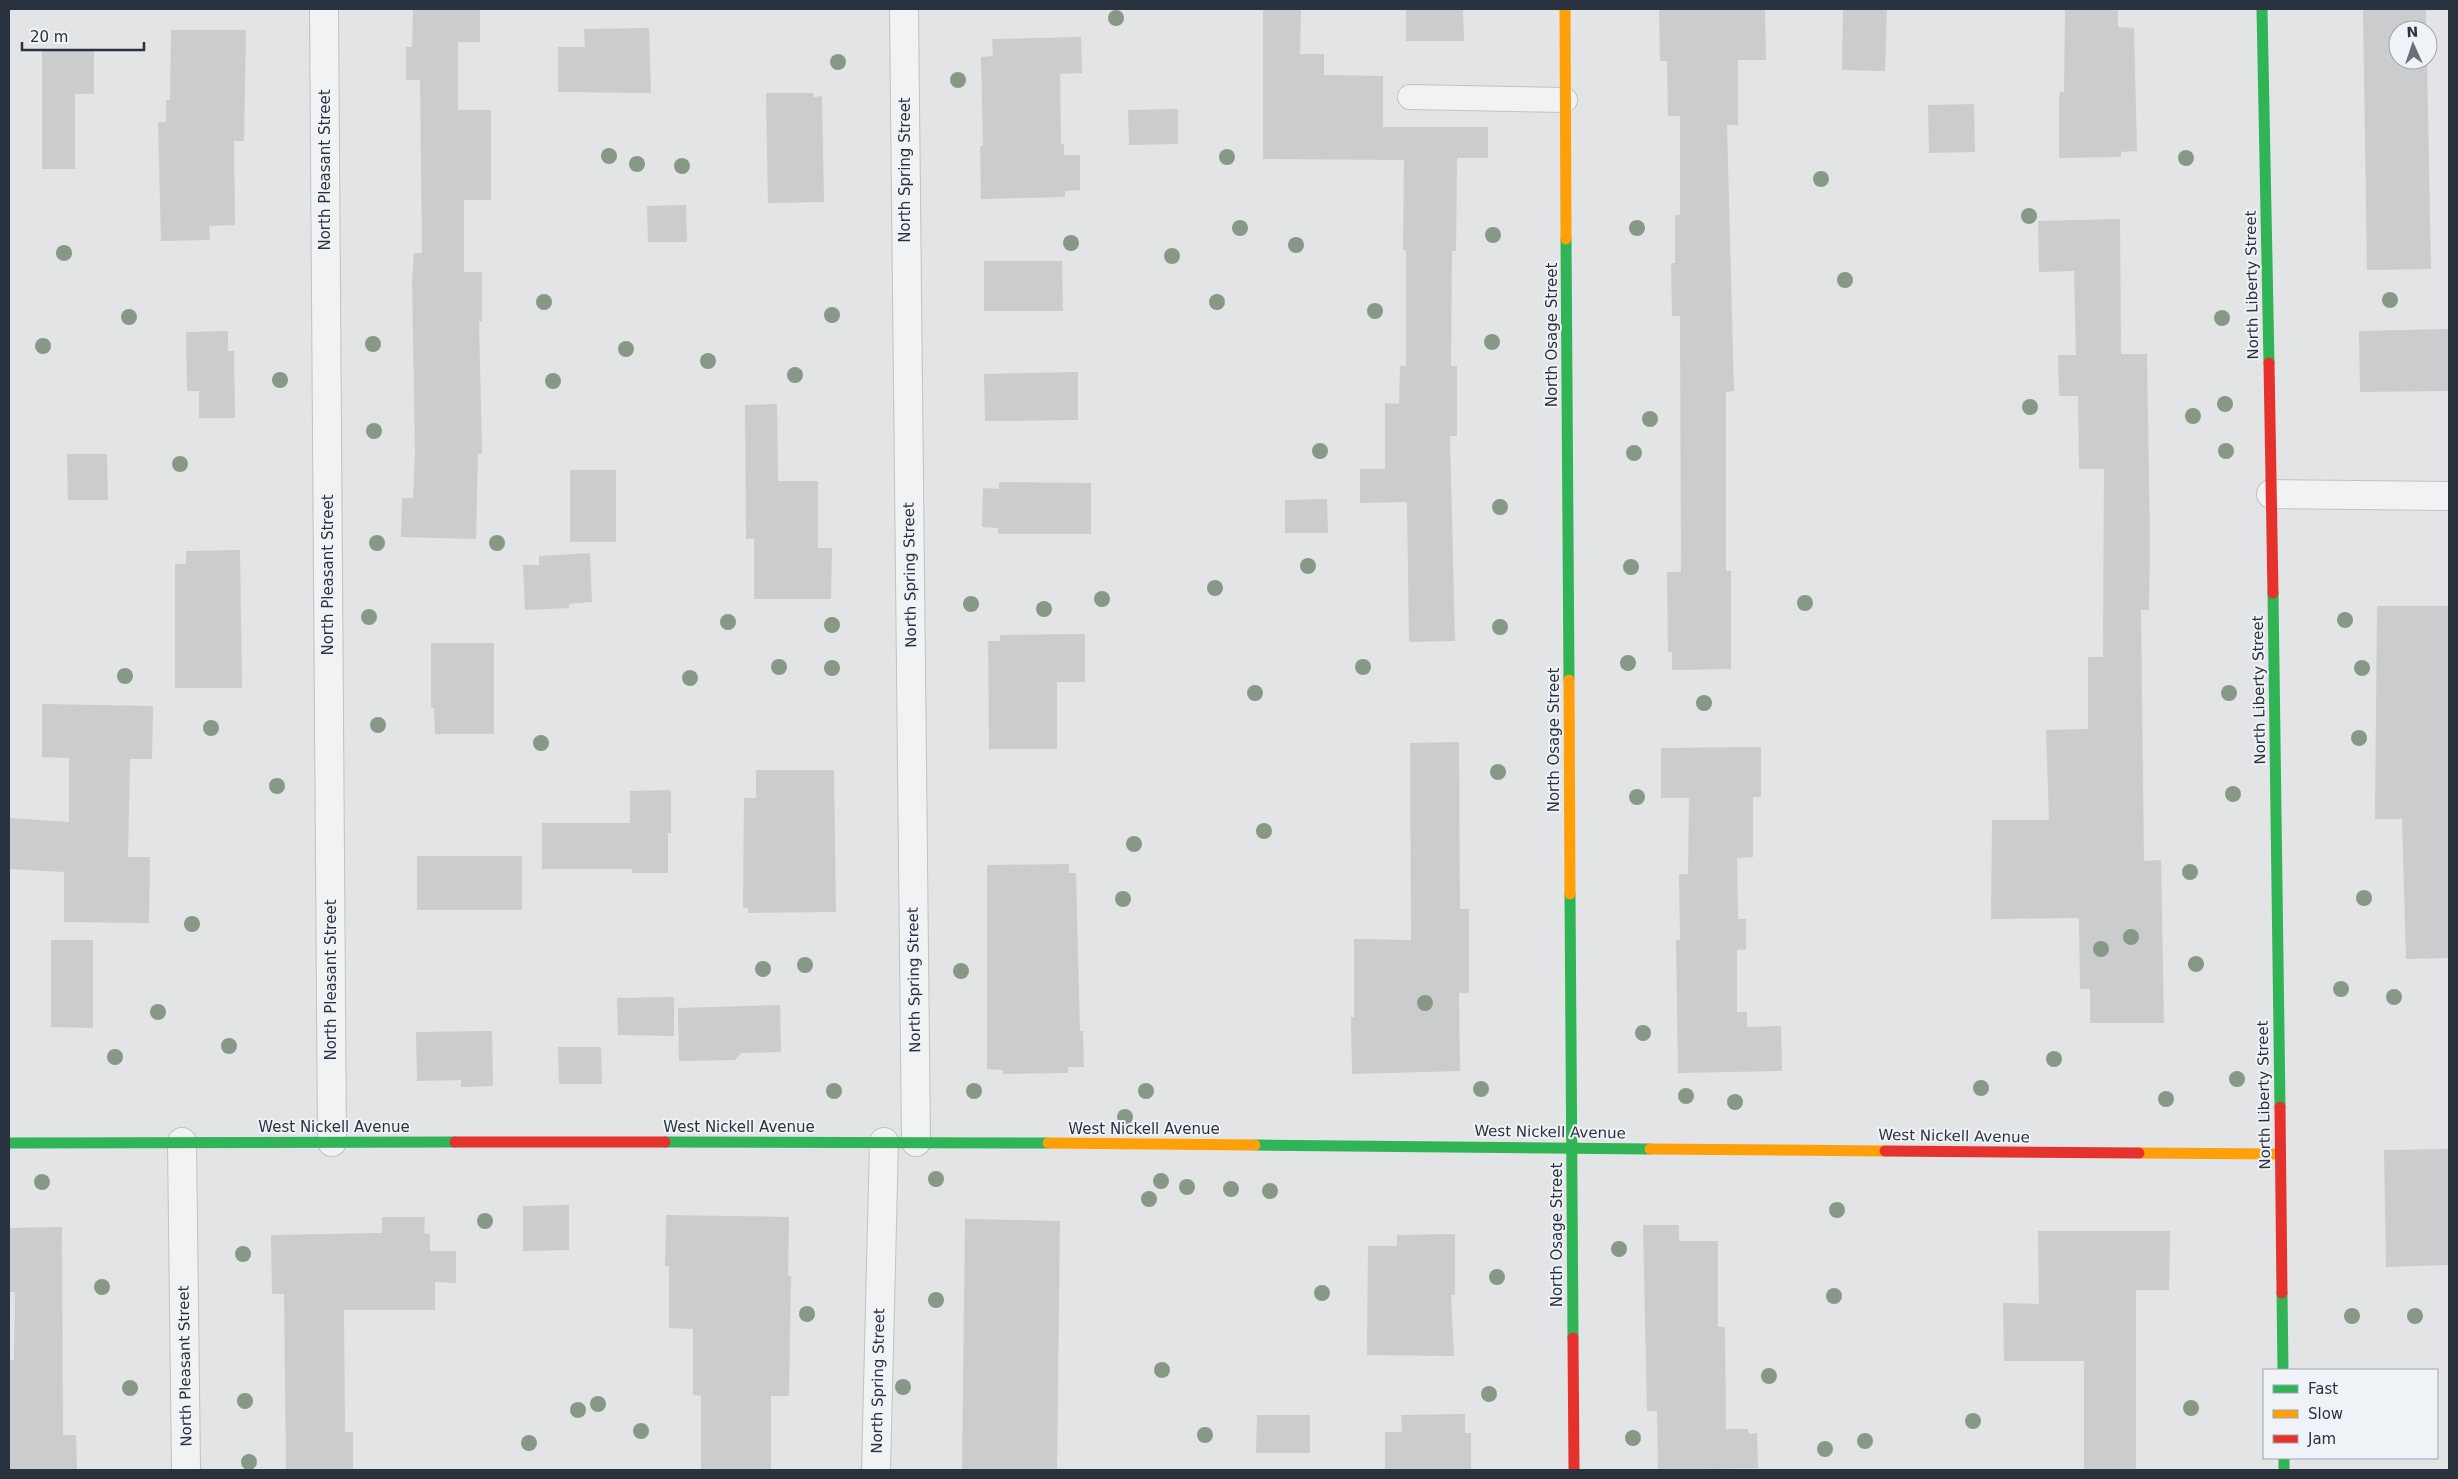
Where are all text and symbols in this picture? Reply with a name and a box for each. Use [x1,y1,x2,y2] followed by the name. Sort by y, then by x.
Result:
[22,20,145,52] scale bar
[2388,20,2438,70] north arrow
[2406,24,2419,40] text: N
[30,28,68,46] text: 20 m
[316,89,334,251] street label: North Pleasant Street
[896,97,914,243] street label: North Spring Street
[2242,210,2262,360] street label: North Liberty Street
[1543,263,1561,407] street label: North Osage Street
[319,494,337,656] street label: North Pleasant Street
[900,502,920,648] street label: North Spring Street
[2249,615,2269,765] street label: North Liberty Street
[1545,668,1563,812] street label: North Osage Street
[322,899,340,1061] street label: North Pleasant Street
[904,907,924,1053] street label: North Spring Street
[2254,1020,2274,1170] street label: North Liberty Street
[258,1118,410,1136] street label: West Nickell Avenue
[663,1118,815,1136] street label: West Nickell Avenue
[1068,1120,1220,1138] street label: West Nickell Avenue
[1474,1122,1626,1142] street label: West Nickell Avenue
[1878,1126,2030,1146] street label: West Nickell Avenue
[1548,1163,1566,1307] street label: North Osage Street
[175,1285,195,1447] street label: North Pleasant Street
[868,1308,888,1454] street label: North Spring Street
[2263,1369,2438,1459] legend
[2308,1380,2338,1398] text: Fast
[2308,1405,2343,1423] text: Slow
[2307,1430,2336,1448] text: Jam

